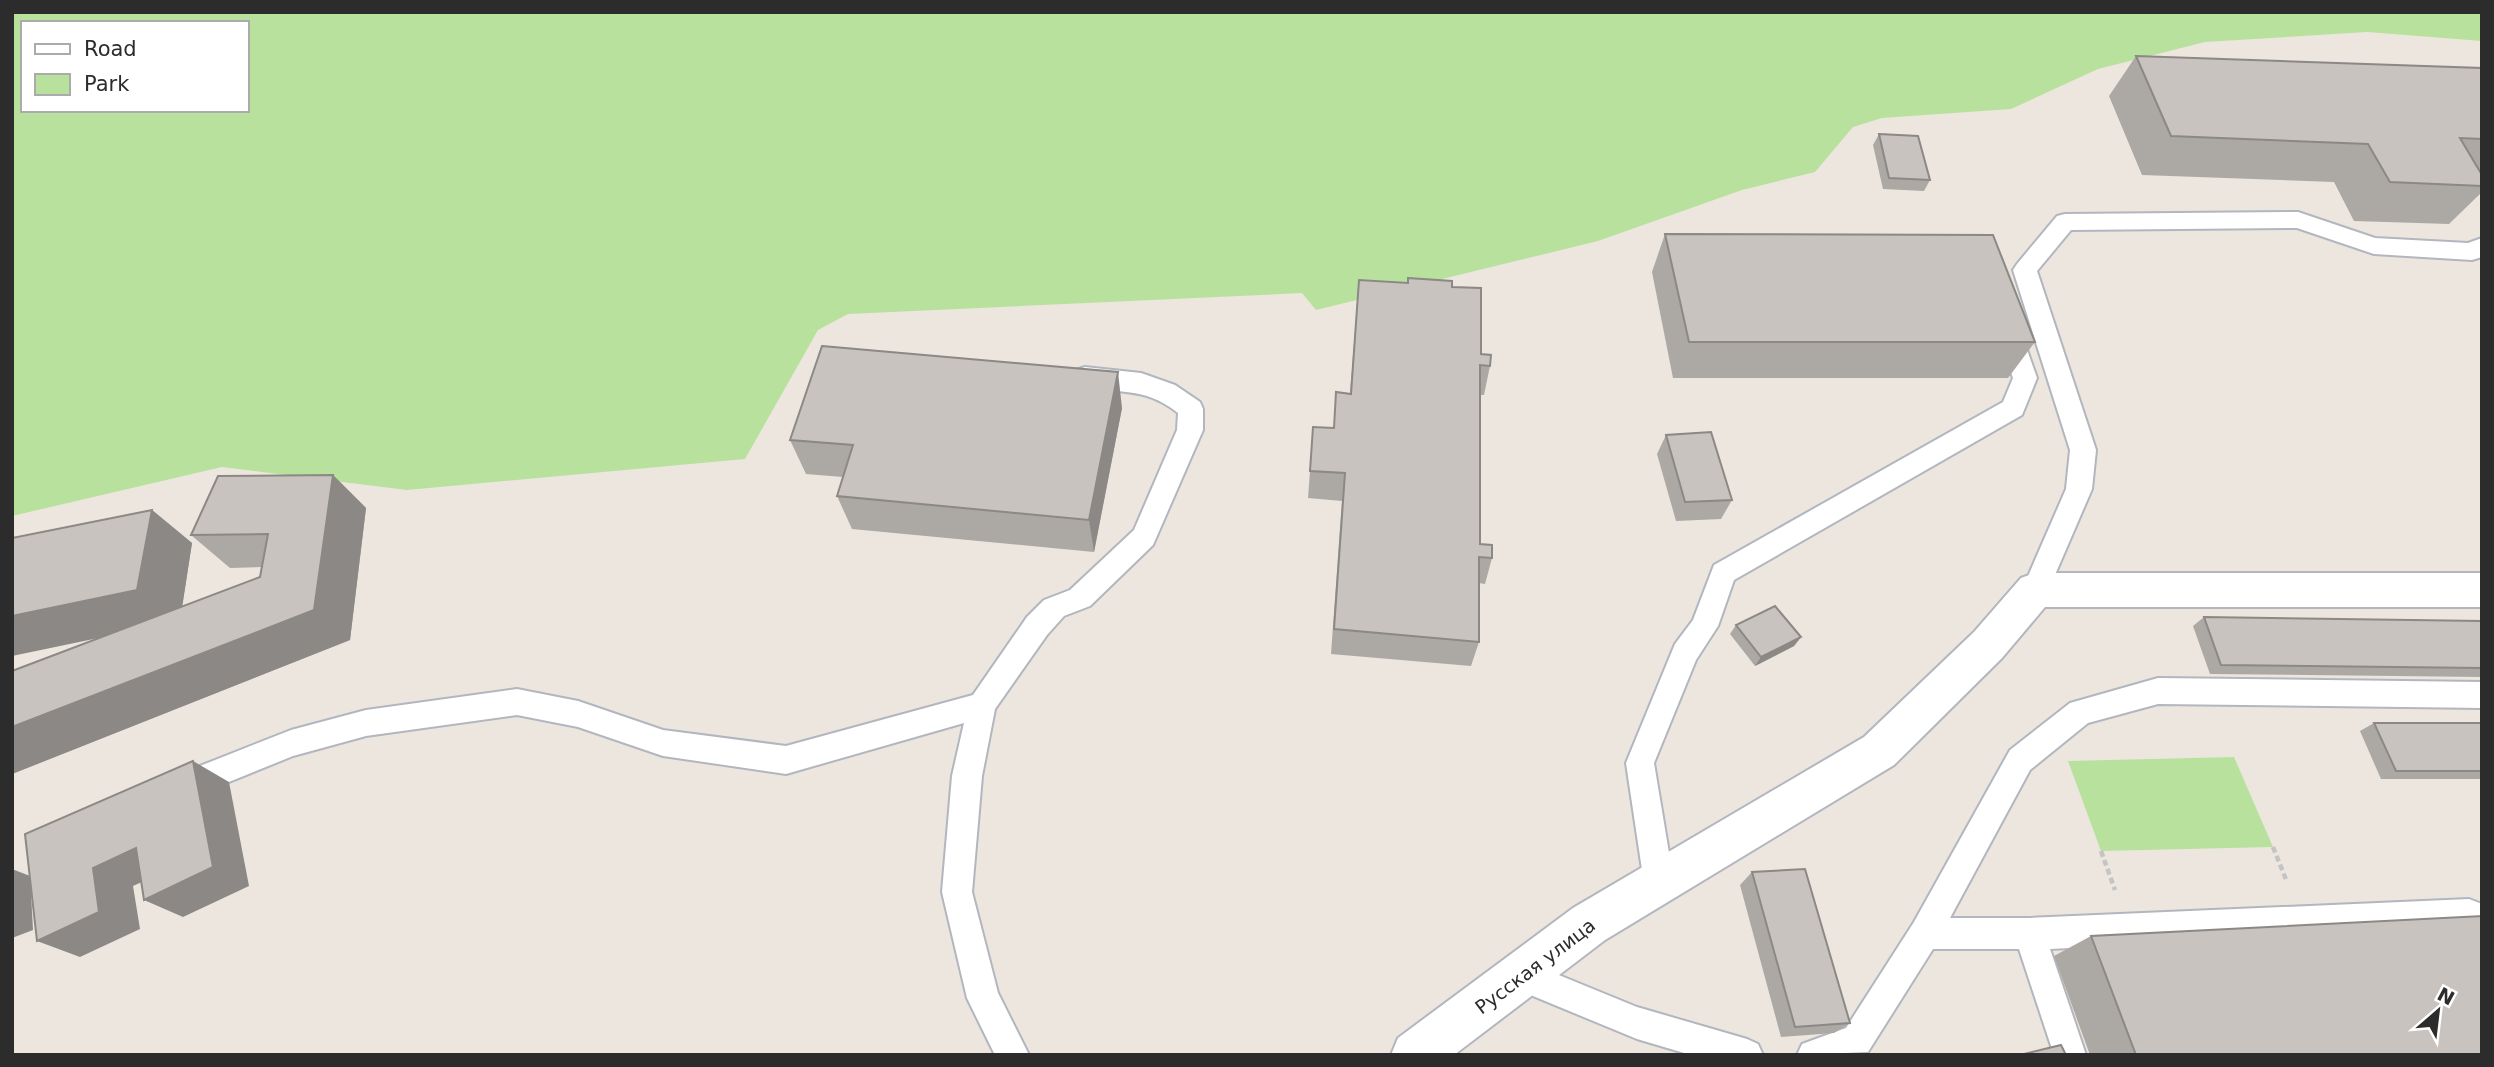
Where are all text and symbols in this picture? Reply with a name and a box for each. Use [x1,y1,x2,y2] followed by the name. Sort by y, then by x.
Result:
[21,21,248,112] legend
[84,37,137,61] text: Road
[84,72,130,96] text: Park
[1471,914,1599,1018] street label: Русская улица
[2403,976,2473,1046] north arrow
[2434,983,2458,1009] text: N

